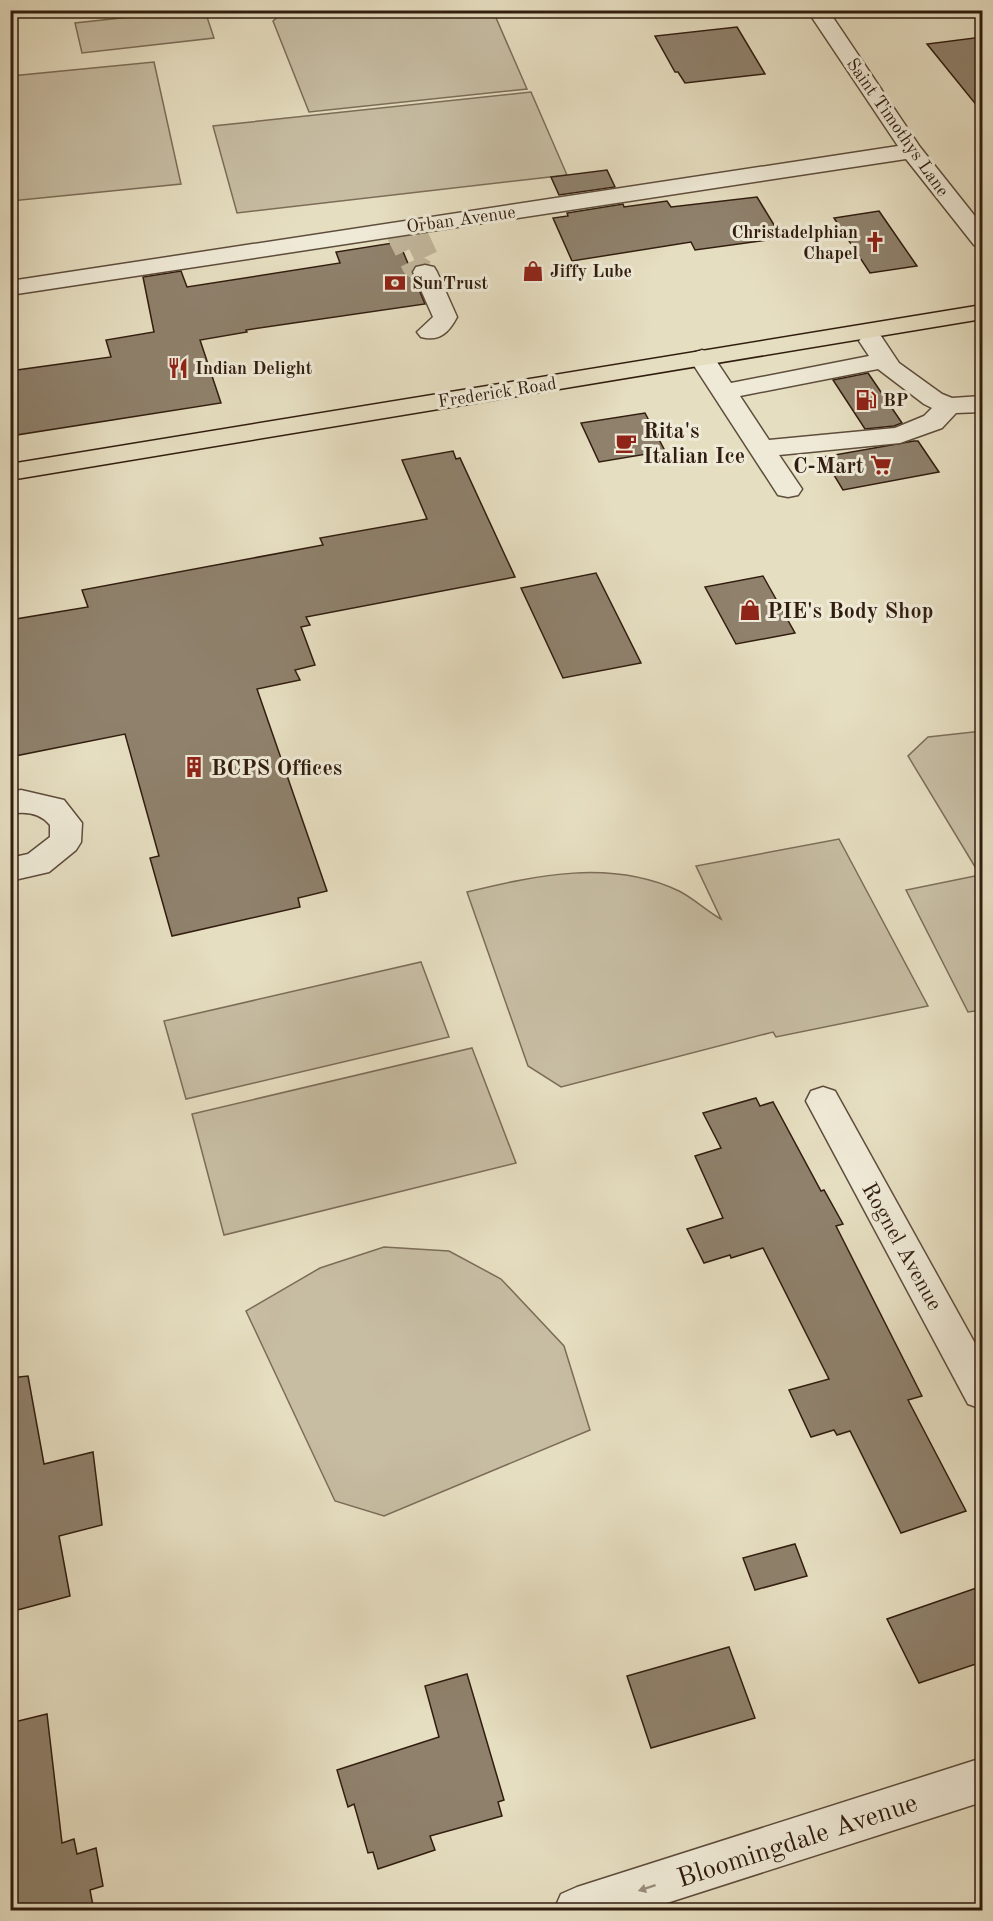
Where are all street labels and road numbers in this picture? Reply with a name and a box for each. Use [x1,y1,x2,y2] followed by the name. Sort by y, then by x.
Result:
[843,55,952,200] street label: Saint Timothys Lane
[405,203,517,237] street label: Orban Avenue
[436,375,558,411] street label: Frederick Road
[857,1179,945,1315] street label: Rognel Avenue
[674,1790,921,1893] street label: Bloomingdale Avenue

